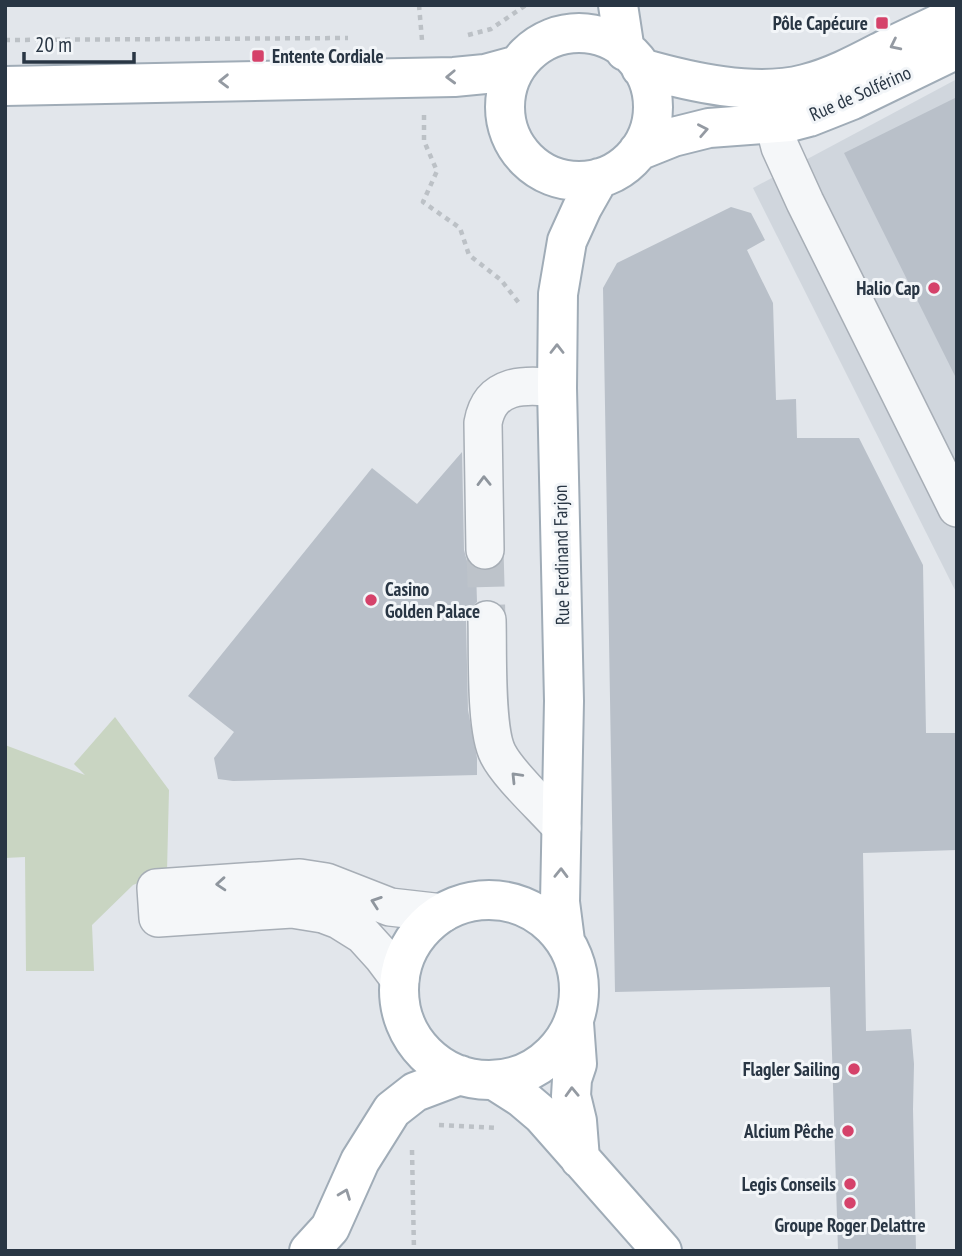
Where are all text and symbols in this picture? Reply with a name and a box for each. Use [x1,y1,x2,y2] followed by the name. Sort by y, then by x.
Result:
[773,11,868,35] place label: Pôle Capécure
[874,15,890,31] marker: Pôle Capécure
[24,21,135,65] scale bar
[35,31,72,58] text: 20 m
[890,36,902,50] one-way arrow
[272,44,384,68] place label: Entente Cordiale
[250,48,266,64] marker: Entente Cordiale
[806,60,914,126] street label: Rue de Solférino
[445,69,456,84] one-way arrow
[218,73,228,89] one-way arrow
[697,123,709,138] one-way arrow
[856,276,921,300] place label: Halio Cap
[926,280,942,296] marker: Halio Cap
[549,343,565,354] one-way arrow
[476,476,492,486] one-way arrow
[548,485,574,625] street label: Rue Ferdinand Farjon
[385,577,480,623] place label: Casino Golden Palace
[363,592,379,608] marker: Casino Golden Palace
[512,773,524,786] one-way arrow
[553,867,569,877] one-way arrow
[215,876,226,891] one-way arrow
[370,896,383,910] one-way arrow
[743,1057,840,1081] place label: Flagler Sailing
[846,1061,862,1077] marker: Flagler Sailing
[565,1086,580,1097] one-way arrow
[743,1119,834,1143] place label: Alcium Pêche
[840,1123,856,1139] marker: Alcium Pêche
[742,1172,836,1196] place label: Legis Conseils
[842,1176,858,1192] marker: Legis Conseils
[337,1189,351,1201] one-way arrow
[842,1195,858,1211] marker: Groupe Roger Delattre
[774,1213,926,1237] place label: Groupe Roger Delattre

